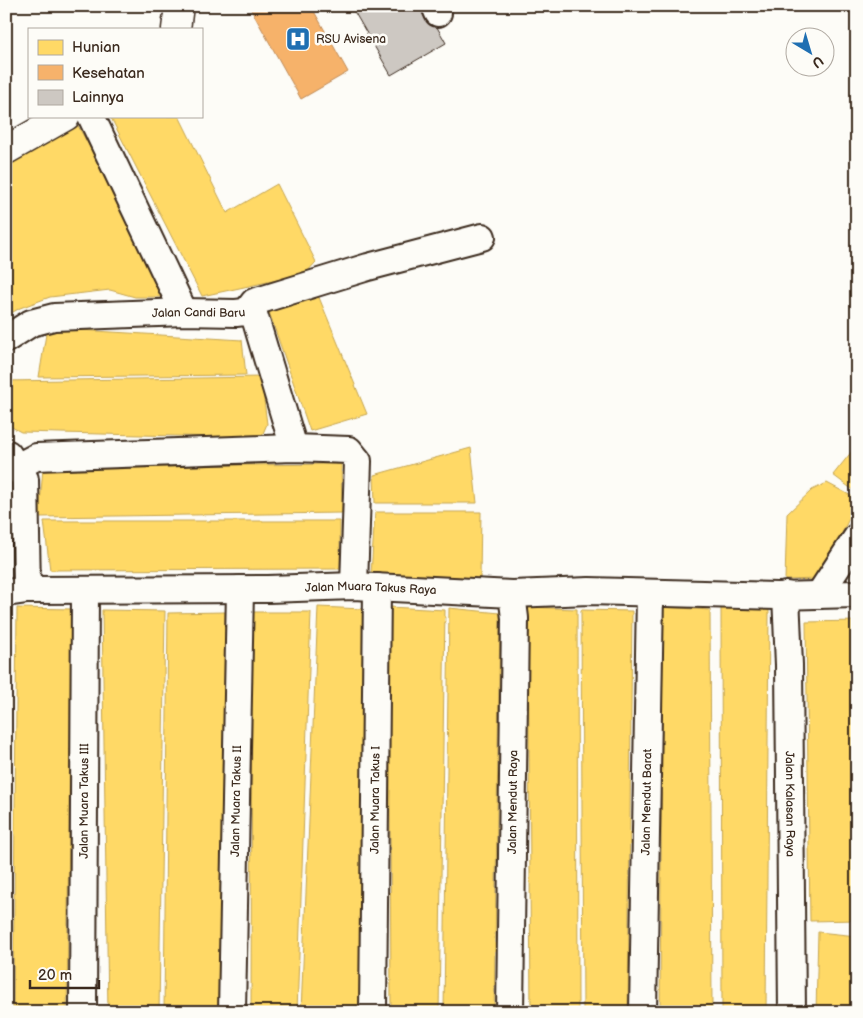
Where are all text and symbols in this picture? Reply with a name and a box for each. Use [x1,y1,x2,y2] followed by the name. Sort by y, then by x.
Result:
[285,26,311,52] hospital icon: RSU Avisena
[28,28,202,118] legend
[786,28,836,78] north arrow
[316,32,386,47] place label: RSU Avisena
[72,38,120,57] text: Hunian
[809,52,827,72] text: U
[72,64,145,83] text: Kesehatan
[72,88,124,107] text: Lainnya
[152,305,246,321] street label: Jalan Candi Baru
[305,579,437,598] street label: Jalan Muara Takus Raya
[77,743,92,859] street label: Jalan Muara Takus III
[228,745,245,857] street label: Jalan Muara Takus II
[367,746,384,854] street label: Jalan Muara Takus I
[639,748,655,855] street label: Jalan Mendut Barat
[505,750,521,854] street label: Jalan Mendut Raya
[782,751,798,857] street label: Jalan Kalasan Raya
[30,958,99,990] scale bar
[38,966,72,985] text: 20 m

